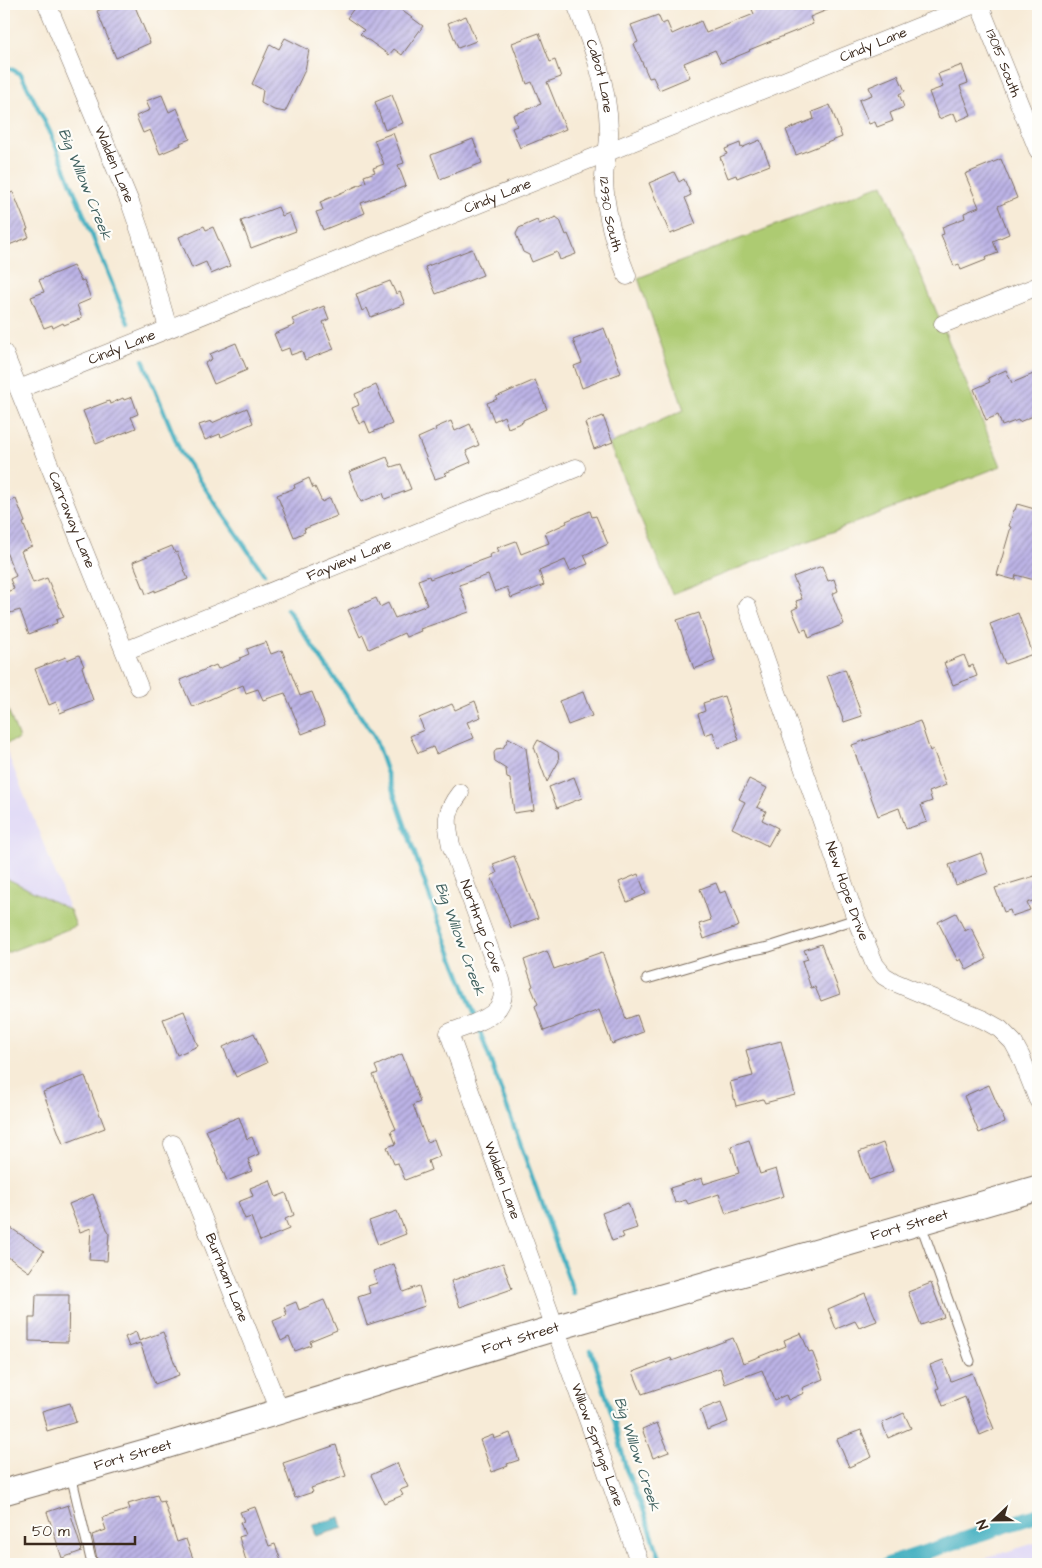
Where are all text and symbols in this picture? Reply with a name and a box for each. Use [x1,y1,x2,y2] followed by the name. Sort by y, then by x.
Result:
[837,22,910,67] street label: Cindy Lane
[980,26,1026,100] street label: 13015 South
[580,36,618,114] street label: Cabot Lane
[89,123,139,206] street label: Walden Lane
[52,125,117,244] water label: Big Willow Creek
[461,174,535,219] street label: Cindy Lane
[594,177,627,254] street label: 12930 South
[85,325,159,370] street label: Cindy Lane
[43,468,100,572] street label: Carraway Lane
[304,534,395,586] street label: Fayview Lane
[820,839,874,944] street label: New Hope Drive
[455,877,508,976] street label: Northrup Cove
[429,880,490,999] water label: Big Willow Creek
[479,1139,525,1223] street label: Walden Lane
[868,1204,951,1246] street label: Fort Street
[200,1230,253,1325] street label: Burnham Lane
[480,1317,562,1360] street label: Fort Street
[566,1381,629,1510] street label: Willow Springs Lane
[608,1394,666,1515] water label: Big Willow Creek
[92,1435,174,1476] street label: Fort Street
[970,1496,1020,1546] north arrow
[25,1513,135,1545] scale bar
[972,1516,994,1532] text: N
[32,1521,70,1542] text: 50 m

